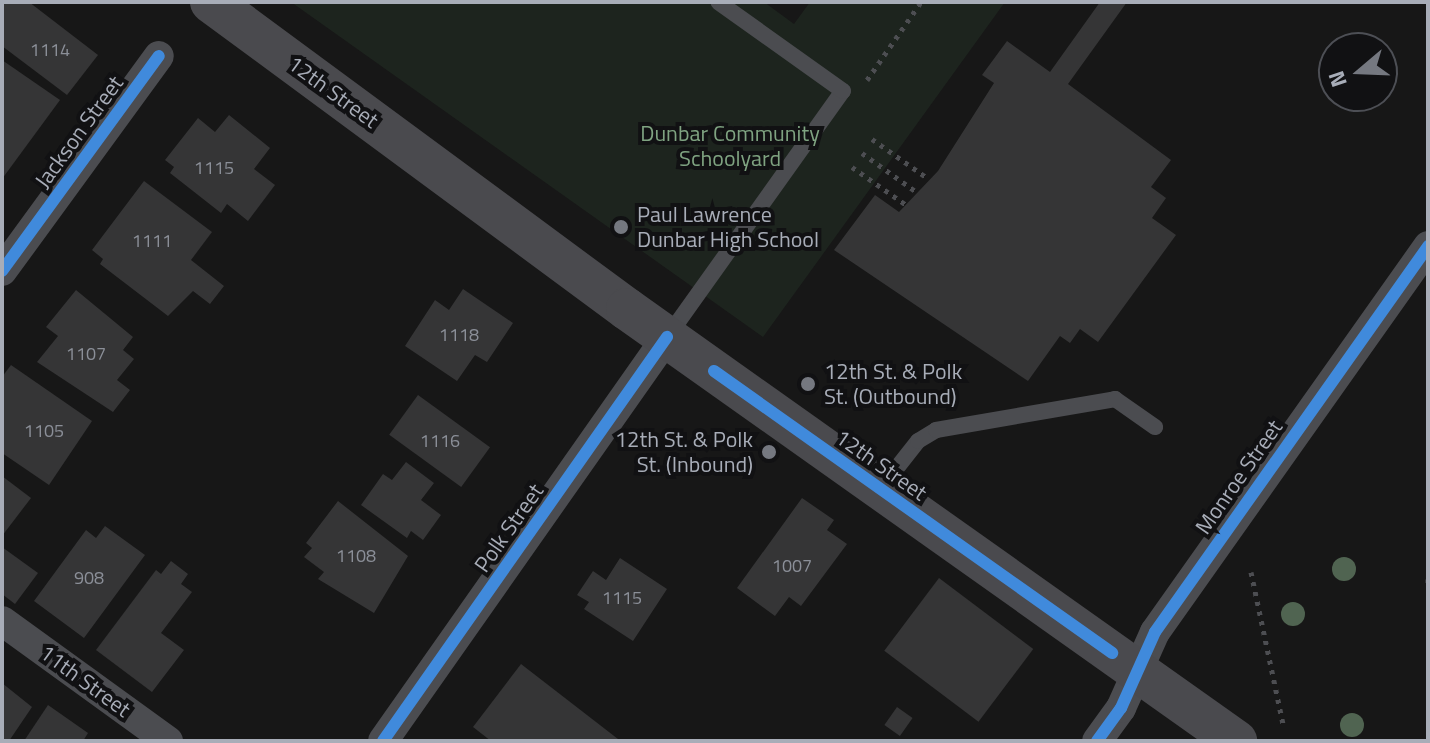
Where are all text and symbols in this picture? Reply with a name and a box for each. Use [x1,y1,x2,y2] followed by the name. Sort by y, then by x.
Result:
[1318,32,1398,112] north arrow
[30,39,70,61] house number: 1114
[282,50,384,134] street label: 12th Street
[1319,66,1356,92] text: N
[29,71,129,193] street label: Jackson Street
[640,120,820,172] park label: Dunbar Community Schoolyard
[194,157,234,179] house number: 1115
[637,201,819,252] place label: Paul Lawrence Dunbar High School
[612,218,630,236] marker: Paul Lawrence Dunbar High School
[132,230,172,252] house number: 1111
[439,324,479,346] house number: 1118
[66,343,106,365] house number: 1107
[824,358,962,410] place label: 12th St. & Polk St. (Outbound)
[799,375,817,393] marker: 12th St. & Polk St. (Outbound)
[1190,415,1288,539] street label: Monroe Street
[24,420,64,442] house number: 1105
[830,424,932,506] street label: 12th Street
[615,426,753,478] place label: 12th St. & Polk St. (Inbound)
[420,430,460,452] house number: 1116
[760,443,778,461] marker: 12th St. & Polk St. (Inbound)
[469,479,549,577] street label: Polk Street
[336,545,376,567] house number: 1108
[772,555,812,577] house number: 1007
[74,567,104,589] house number: 908
[602,587,642,609] house number: 1115
[34,639,136,723] street label: 11th Street

